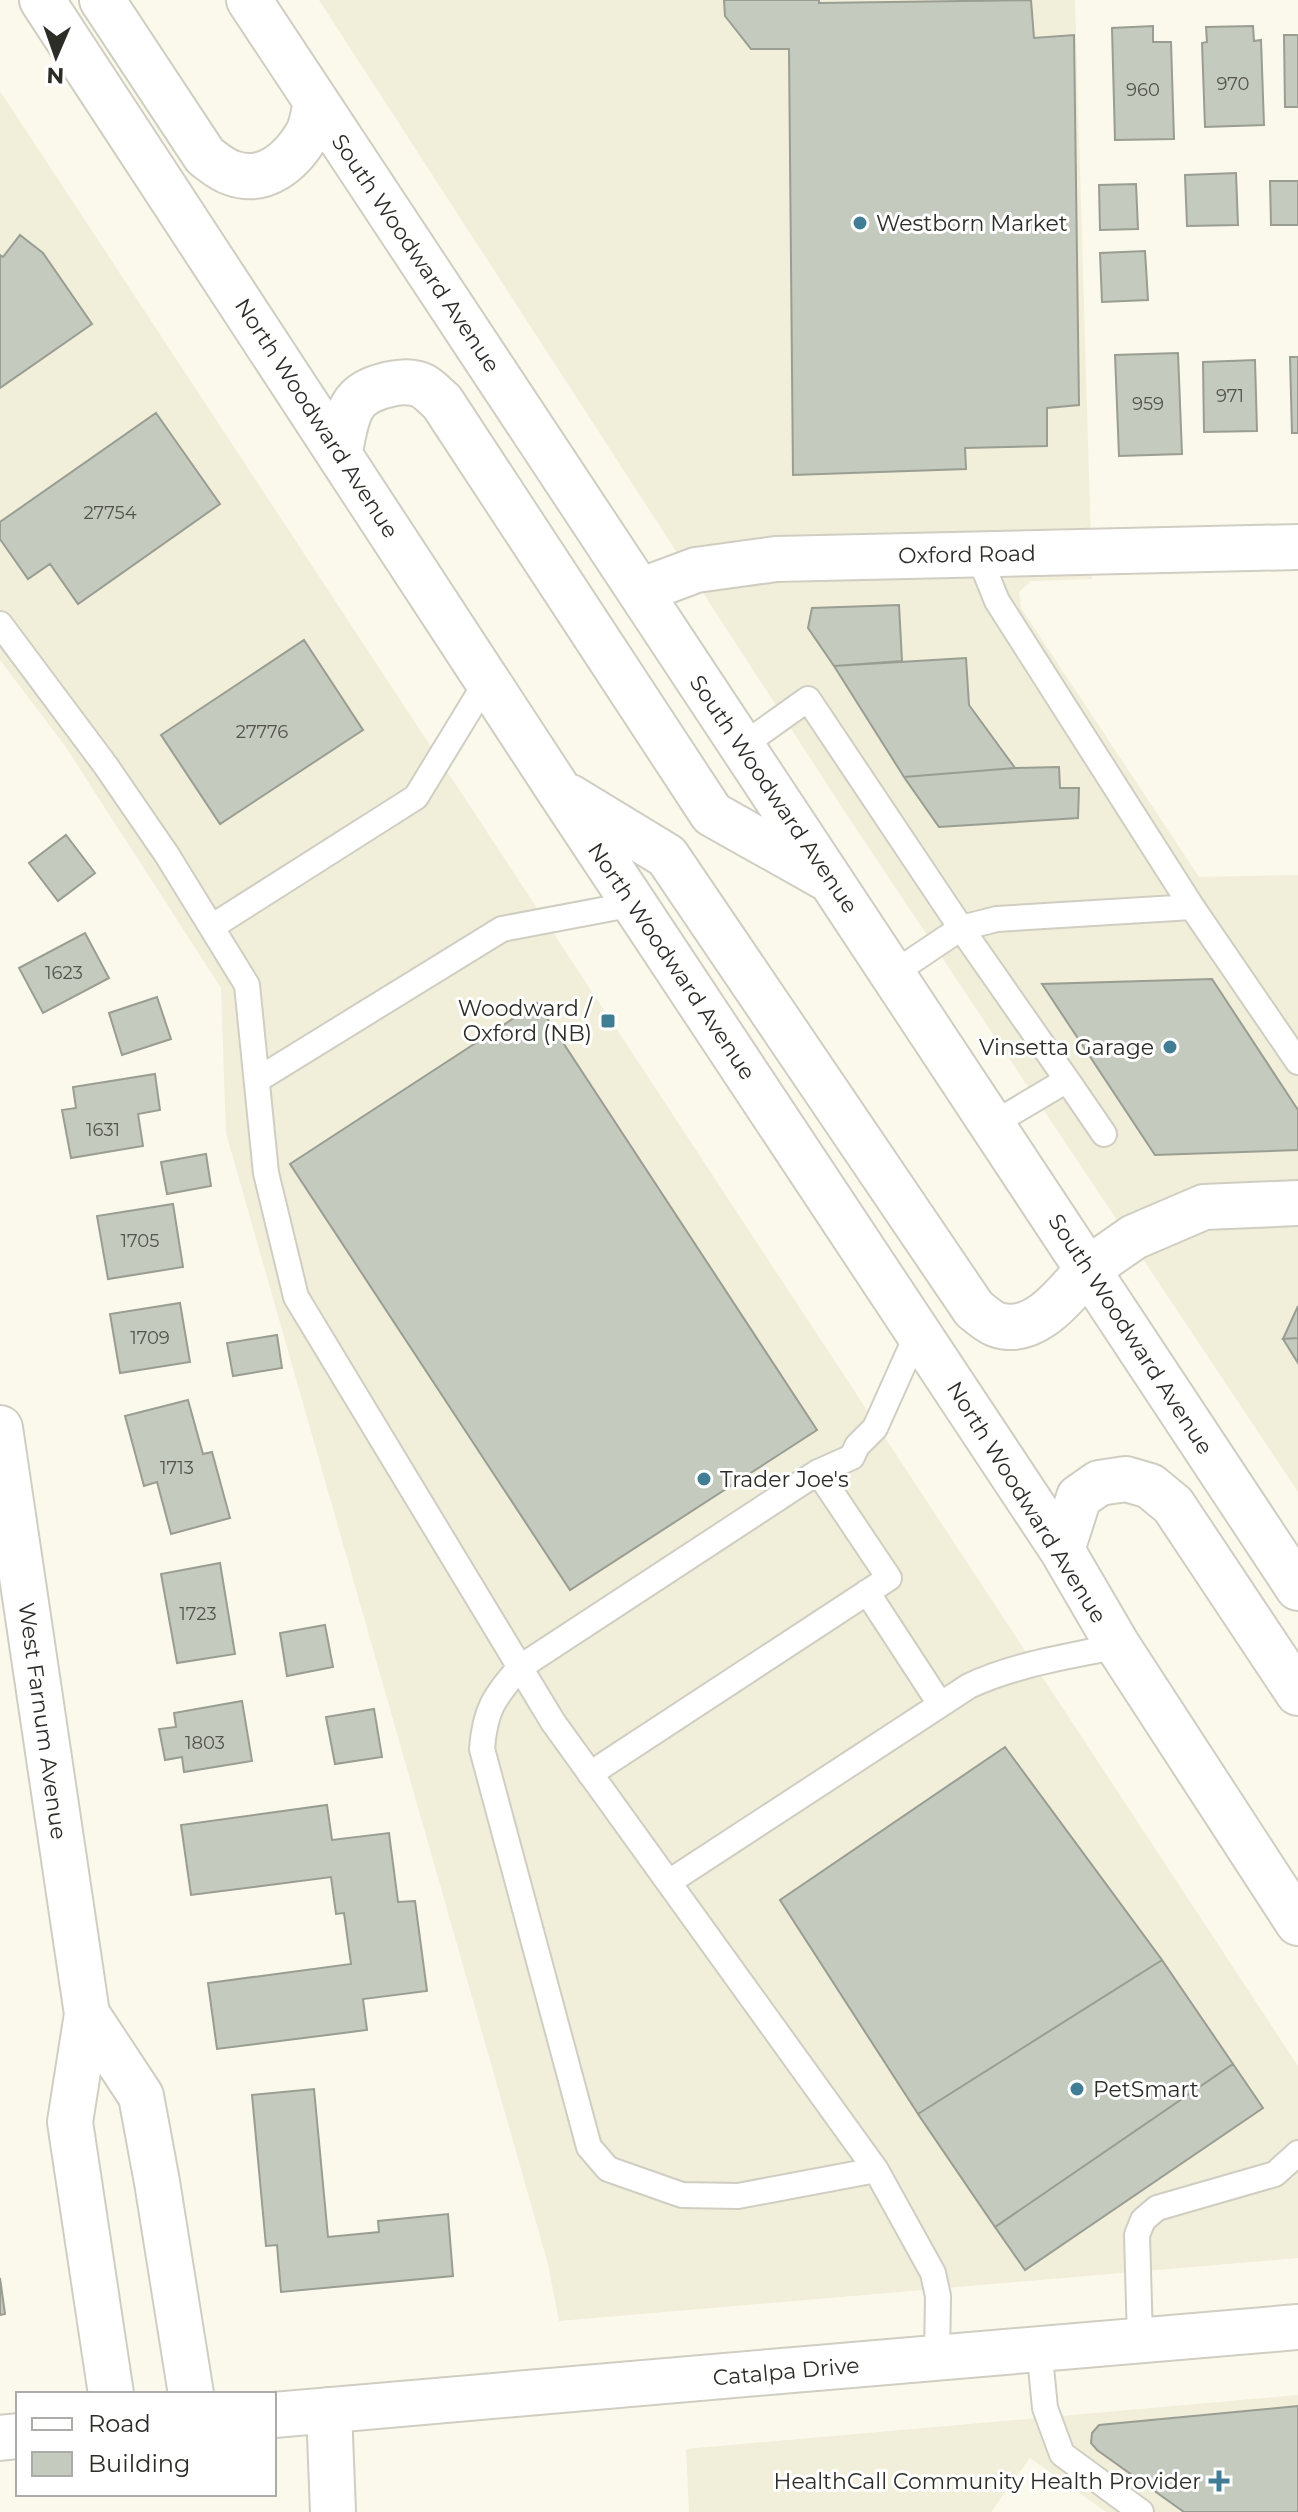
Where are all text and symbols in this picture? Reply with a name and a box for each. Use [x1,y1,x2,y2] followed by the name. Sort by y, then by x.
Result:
[16,16,96,96] north arrow
[46,62,65,89] text: N
[1217,73,1249,95] house number: 970
[1126,79,1160,101] house number: 960
[326,129,506,378] street label: South Woodward Avenue
[876,210,1068,237] place label: Westborn Market
[851,214,869,232] marker: Westborn Market
[229,293,404,543] street label: North Woodward Avenue
[1216,385,1244,407] house number: 971
[1132,393,1164,415] house number: 959
[83,502,137,524] house number: 27754
[898,540,1036,569] street label: Oxford Road
[684,670,864,919] street label: South Woodward Avenue
[236,721,288,743] house number: 27776
[582,838,761,1085] street label: North Woodward Avenue
[45,962,83,984] house number: 1623
[458,995,594,1047] place label: Woodward / Oxford (NB)
[599,1012,617,1030] marker: Woodward / Oxford (NB)
[979,1034,1154,1061] place label: Vinsetta Garage
[1161,1038,1179,1056] marker: Vinsetta Garage
[86,1119,120,1141] house number: 1631
[1043,1209,1219,1460] street label: South Woodward Avenue
[121,1230,159,1252] house number: 1705
[130,1327,170,1349] house number: 1709
[941,1376,1112,1628] street label: North Woodward Avenue
[160,1457,194,1479] house number: 1713
[720,1466,849,1493] place label: Trader Joe's
[695,1470,713,1488] marker: Trader Joe's
[13,1601,72,1841] street label: West Farnum Avenue
[179,1603,217,1625] house number: 1723
[185,1732,225,1754] house number: 1803
[1093,2076,1199,2103] place label: PetSmart
[1068,2080,1086,2098] marker: PetSmart
[712,2352,860,2391] street label: Catalpa Drive
[16,2392,276,2496] legend
[88,2409,151,2438] text: Road
[88,2449,191,2478] text: Building
[774,2468,1201,2495] place label: HealthCall Community Health Provider
[1208,2470,1230,2492] marker: HealthCall Community Health Provider

